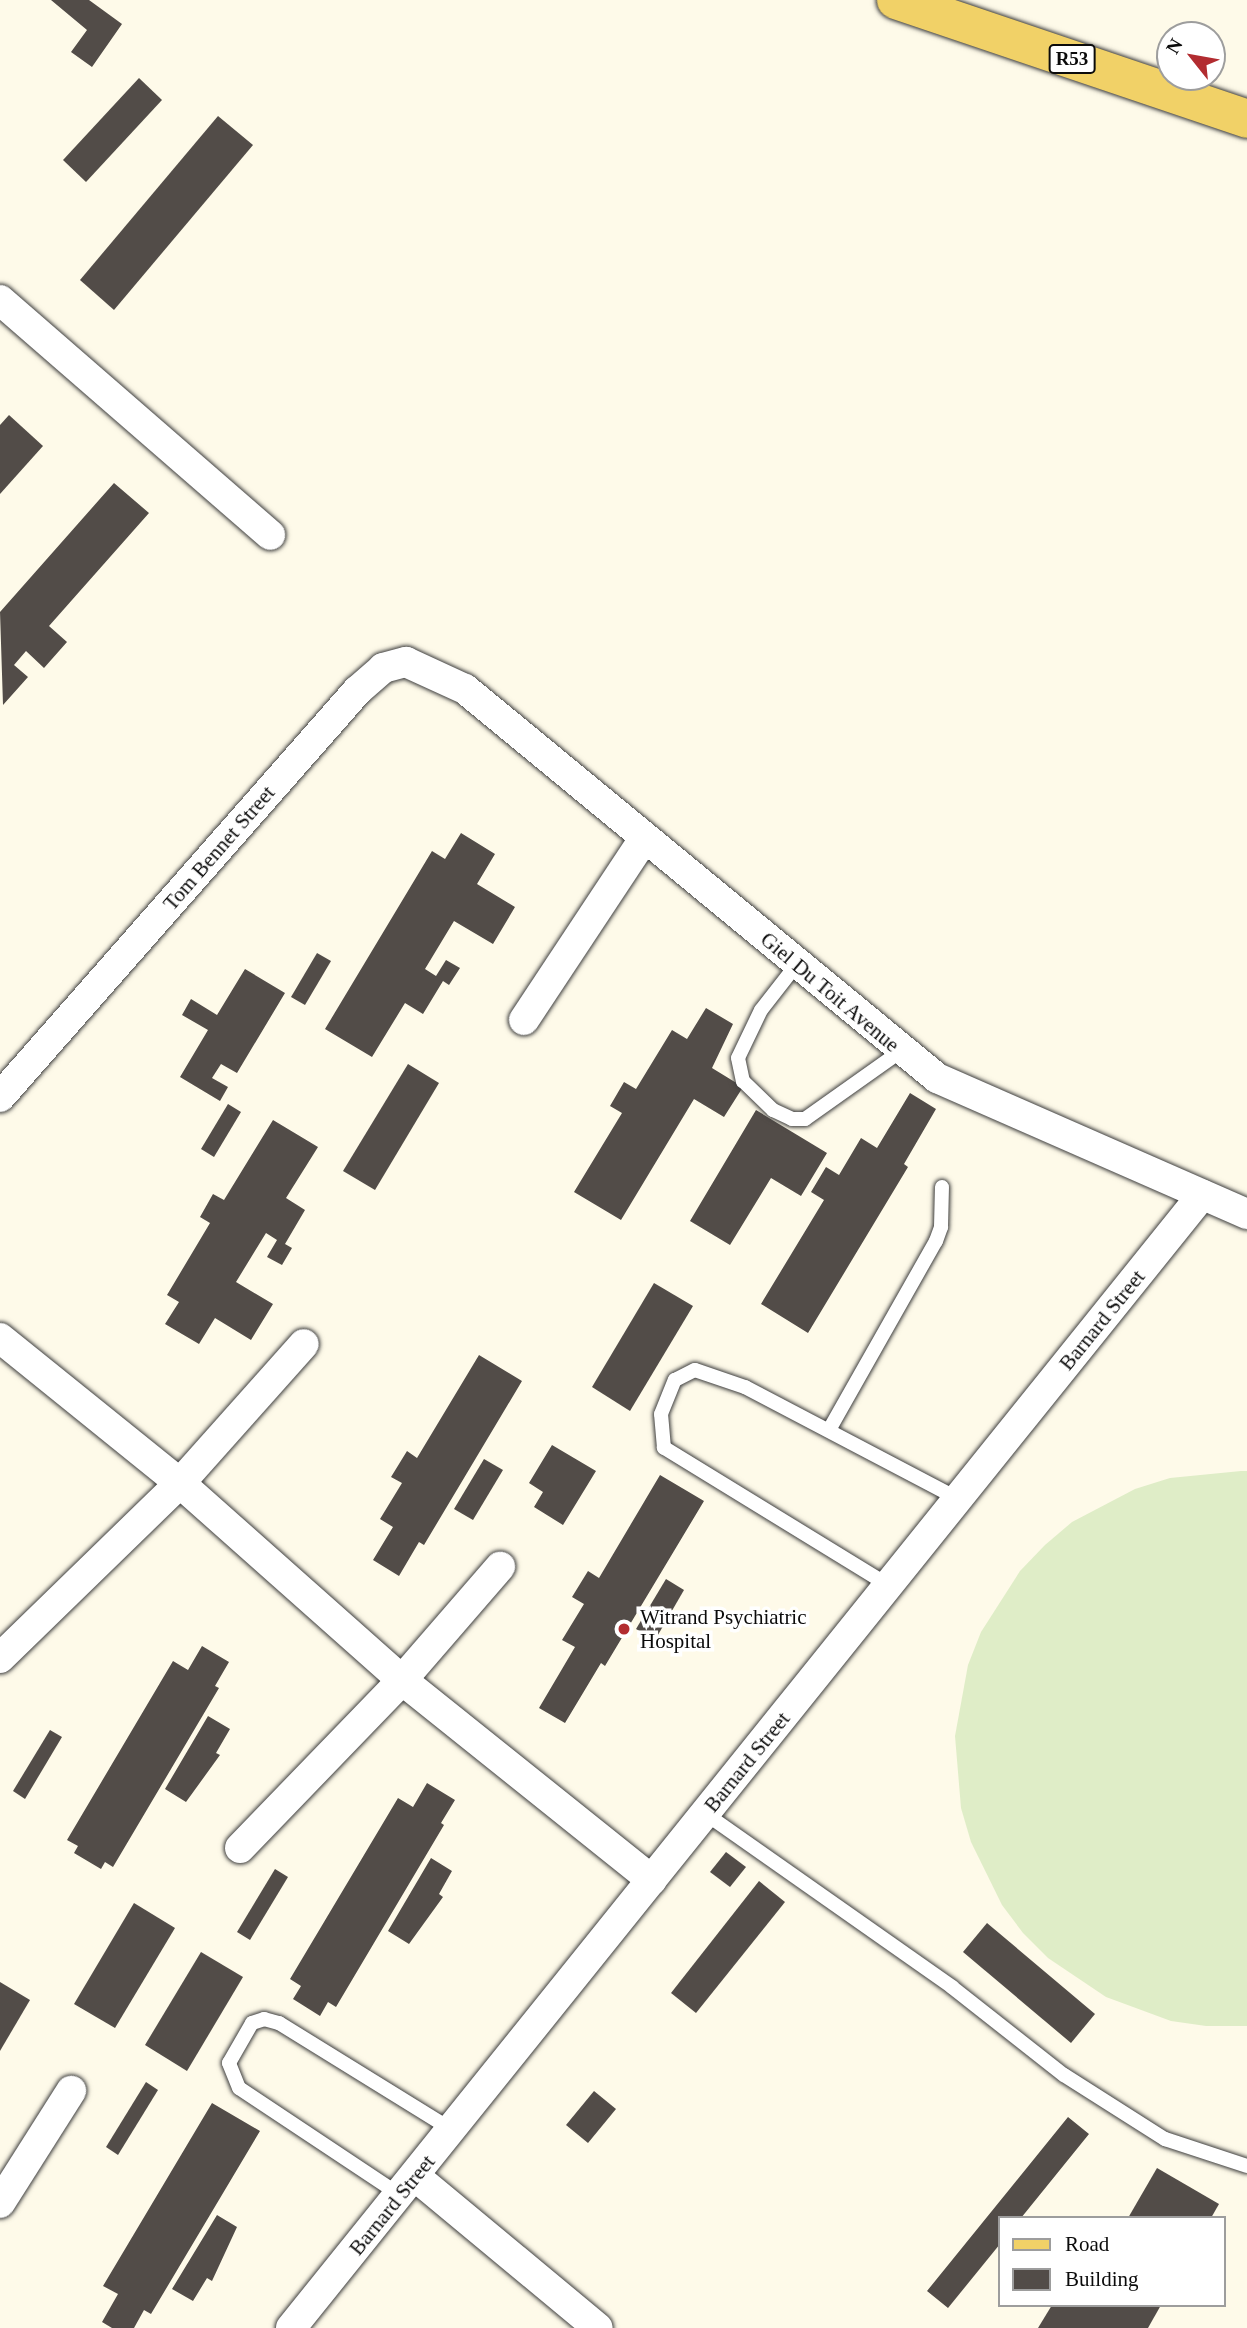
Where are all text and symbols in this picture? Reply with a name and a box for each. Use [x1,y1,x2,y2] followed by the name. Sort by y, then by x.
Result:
[1156,21,1226,91] north arrow
[1162,35,1187,57] text: N
[1048,44,1096,74] road number: R53
[158,780,280,916] street label: Tom Bennet Street
[755,926,905,1058] street label: Giel Du Toit Avenue
[1054,1265,1150,1375] street label: Barnard Street
[640,1604,807,1654] place label: Witrand Psychiatric Hospital
[614,1619,634,1639] marker: Witrand Psychiatric Hospital
[699,1707,795,1817] street label: Barnard Street
[344,2150,440,2260] street label: Barnard Street
[998,2216,1226,2307] legend
[1065,2232,1109,2256] text: Road
[1065,2267,1139,2291] text: Building

